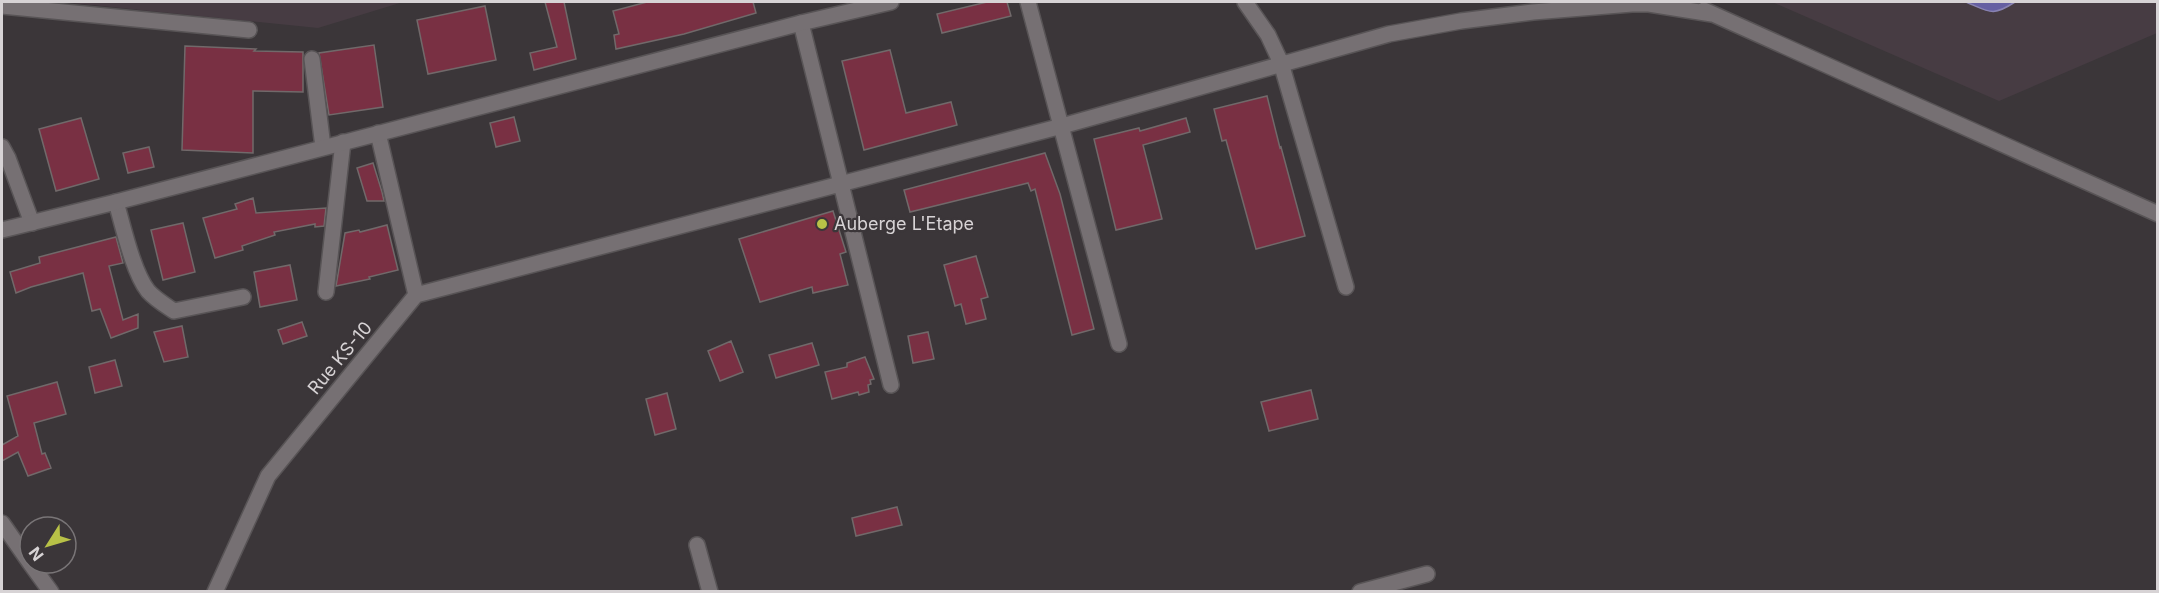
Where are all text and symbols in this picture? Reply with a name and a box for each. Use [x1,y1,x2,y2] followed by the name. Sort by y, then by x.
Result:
[834,213,974,234] place label: Auberge L'Etape
[815,217,829,231] marker: Auberge L'Etape
[303,317,376,398] street label: Rue KS-10
[18,515,78,575] north arrow
[24,543,48,565] text: N

